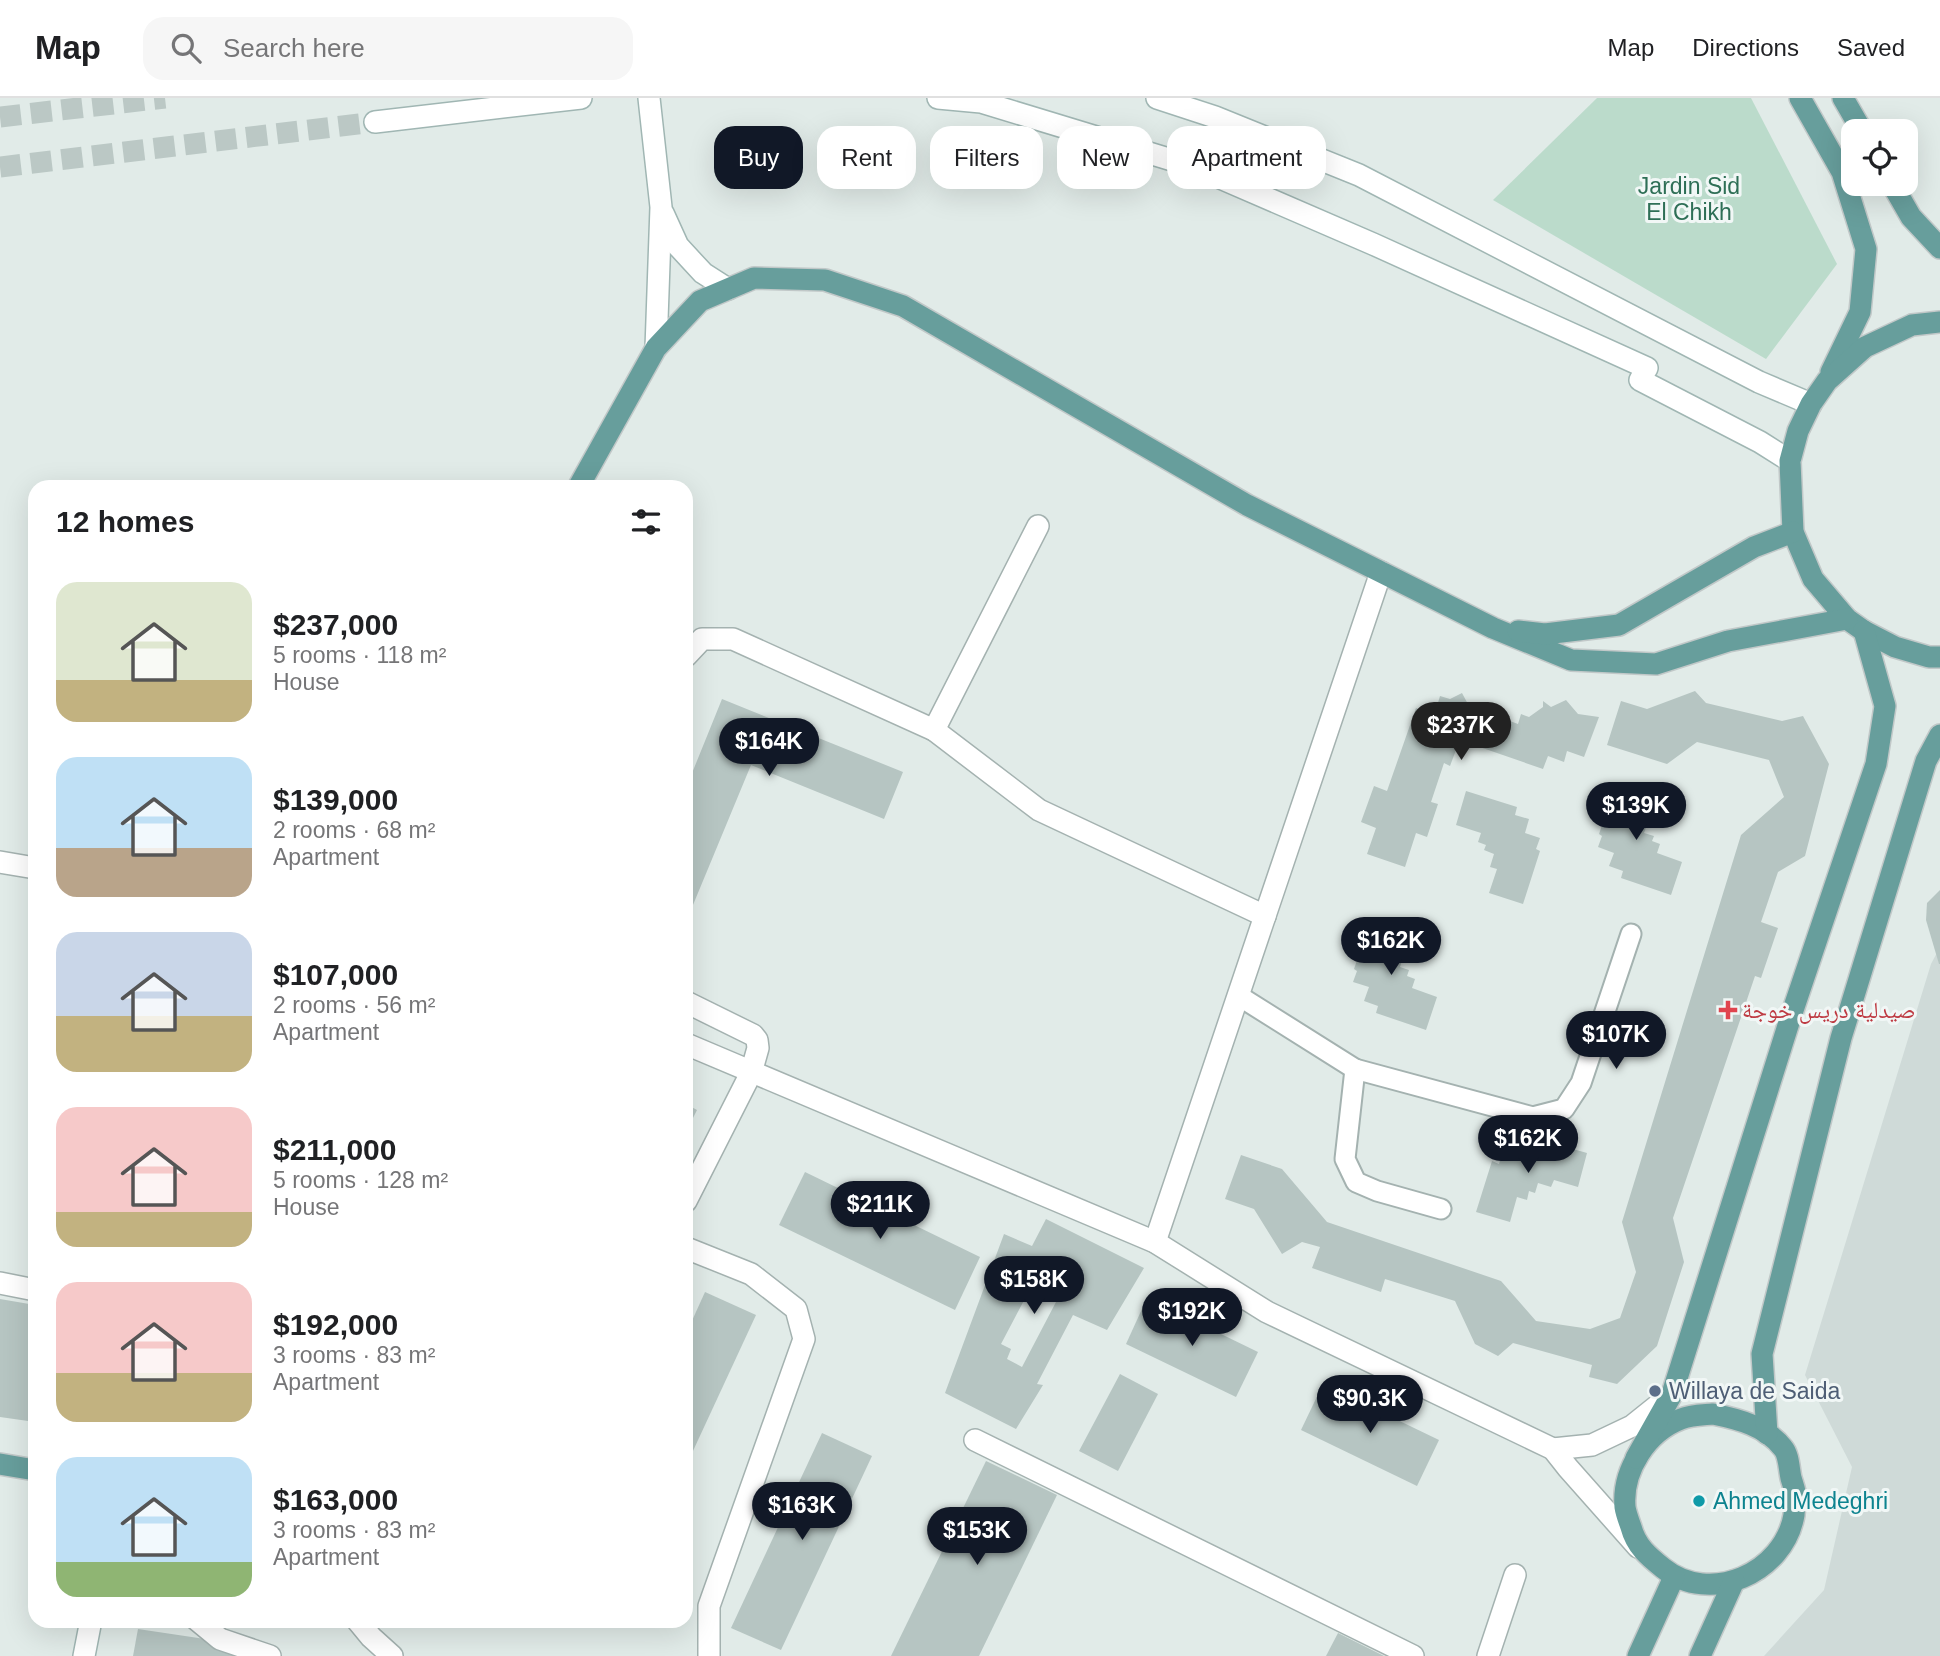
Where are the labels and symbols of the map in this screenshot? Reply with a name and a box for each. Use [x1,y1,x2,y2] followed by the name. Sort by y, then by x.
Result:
[1638,173,1740,225] park label: Jardin Sid El Chikh
[1412,702,1510,762] pin: $237K
[720,718,818,778] pin: $164K
[1587,782,1685,842] pin: $139K
[1342,918,1440,977] pin: $162K
[1742,997,1916,1024] place label: صيدلية دريس خوجة
[1720,1002,1736,1018] marker: صيدلية دريس خوجة
[1567,1012,1665,1071] pin: $107K
[1479,1116,1577,1175] pin: $162K
[831,1182,929,1241] pin: $211K
[985,1256,1083,1316] pin: $158K
[1143,1288,1241,1348] pin: $192K
[1313,1376,1427,1435] pin: $90.3K
[1669,1378,1841,1404] place label: Willaya de Saida
[1647,1383,1663,1399] marker: Willaya de Saida
[753,1482,851,1542] pin: $163K
[1713,1488,1888,1514] place label: Ahmed Medeghri
[1691,1493,1707,1509] marker: Ahmed Medeghri
[928,1508,1026,1567] pin: $153K

